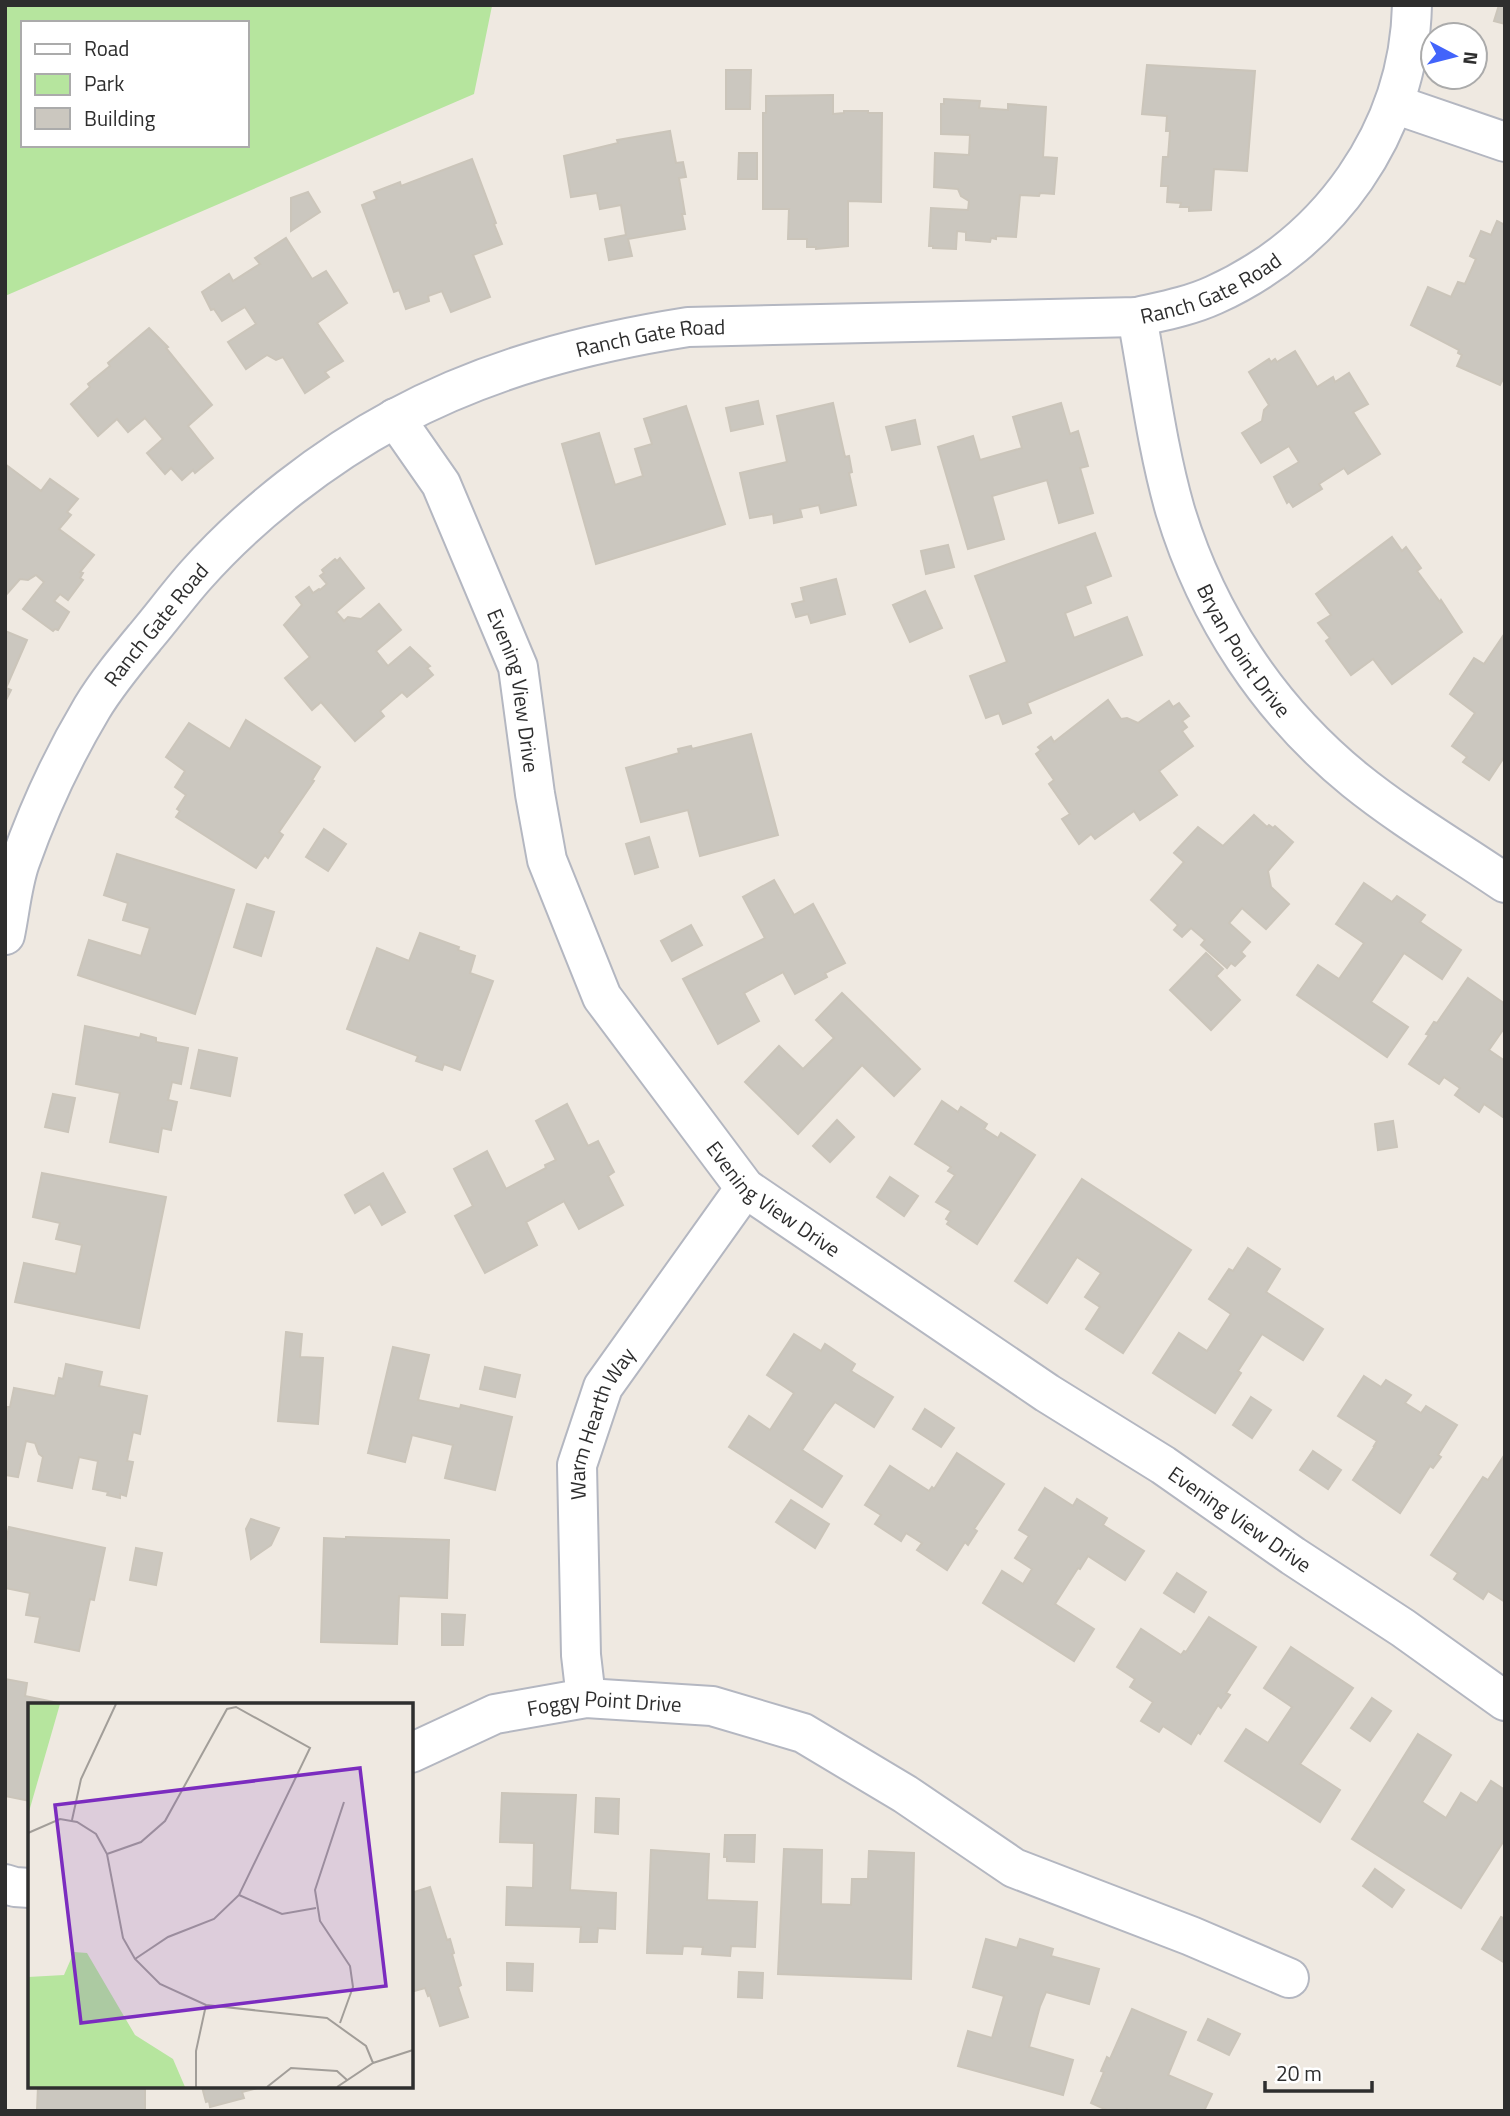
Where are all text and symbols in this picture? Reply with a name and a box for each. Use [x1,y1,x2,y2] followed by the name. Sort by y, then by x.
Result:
[21,21,248,147] legend
[1419,21,1489,91] north arrow
[84,32,129,64] text: Road
[1456,50,1487,66] text: N
[84,67,124,99] text: Park
[84,102,156,134] text: Building
[1137,244,1288,332] street label: Ranch Gate Road
[572,310,725,365] street label: Ranch Gate Road
[95,555,216,693] street label: Ranch Gate Road
[1189,578,1299,724] street label: Bryan Point Drive
[479,603,548,774] street label: Evening View Drive
[699,1134,847,1265] street label: Evening View Drive
[561,1340,643,1500] street label: Warm Hearth Way
[1162,1458,1318,1580] street label: Evening View Drive
[524,1682,683,1724] street label: Foggy Point Drive
[28,1703,413,2088] inset map
[1265,2050,1372,2094] scale bar
[1276,2057,1322,2089] text: 20 m

